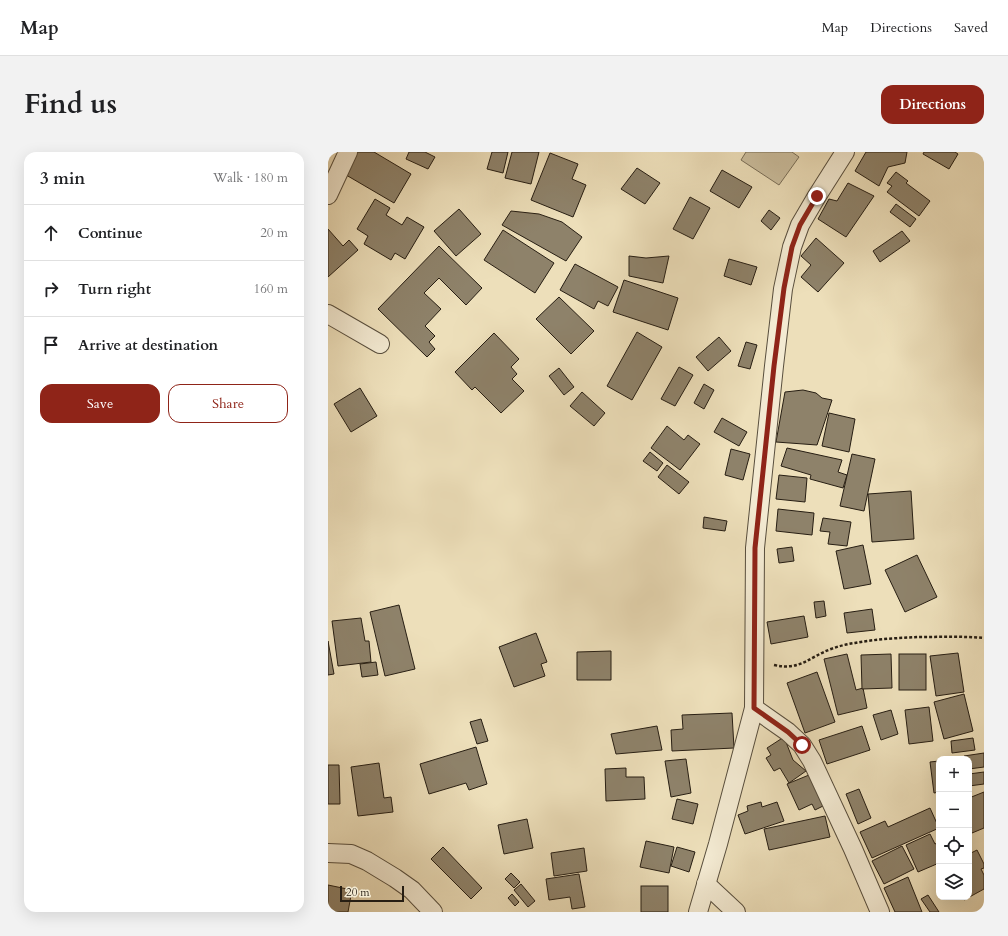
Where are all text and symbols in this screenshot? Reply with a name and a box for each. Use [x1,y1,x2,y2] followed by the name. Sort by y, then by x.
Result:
[20,15,59,41] text: Map
[822,18,848,37] text: Map
[870,18,932,37] text: Directions
[954,18,988,37] text: Saved
[24,85,117,123] text: Find us
[881,85,984,124] button: Directions
[40,167,85,190] text: 3 min
[213,169,288,187] text: Walk · 180 m
[808,187,826,205] route end
[40,222,62,244] icon: ahead
[78,223,143,243] text: Continue
[260,224,288,242] text: 20 m
[40,278,62,300] icon: right
[78,279,151,299] text: Turn right
[254,280,288,298] text: 160 m
[40,334,62,356] icon: arrive
[78,335,218,355] text: Arrive at destination
[40,384,160,423] button: Save
[168,384,288,423] button: Share
[793,736,811,754] route start
[936,756,972,900] map controls
[936,756,972,792] button: +
[936,792,972,828] button: −
[936,828,972,864] button: locate
[936,864,972,900] button: layers
[340,884,404,903] scale bar
[346,885,370,900] text: 20 m

